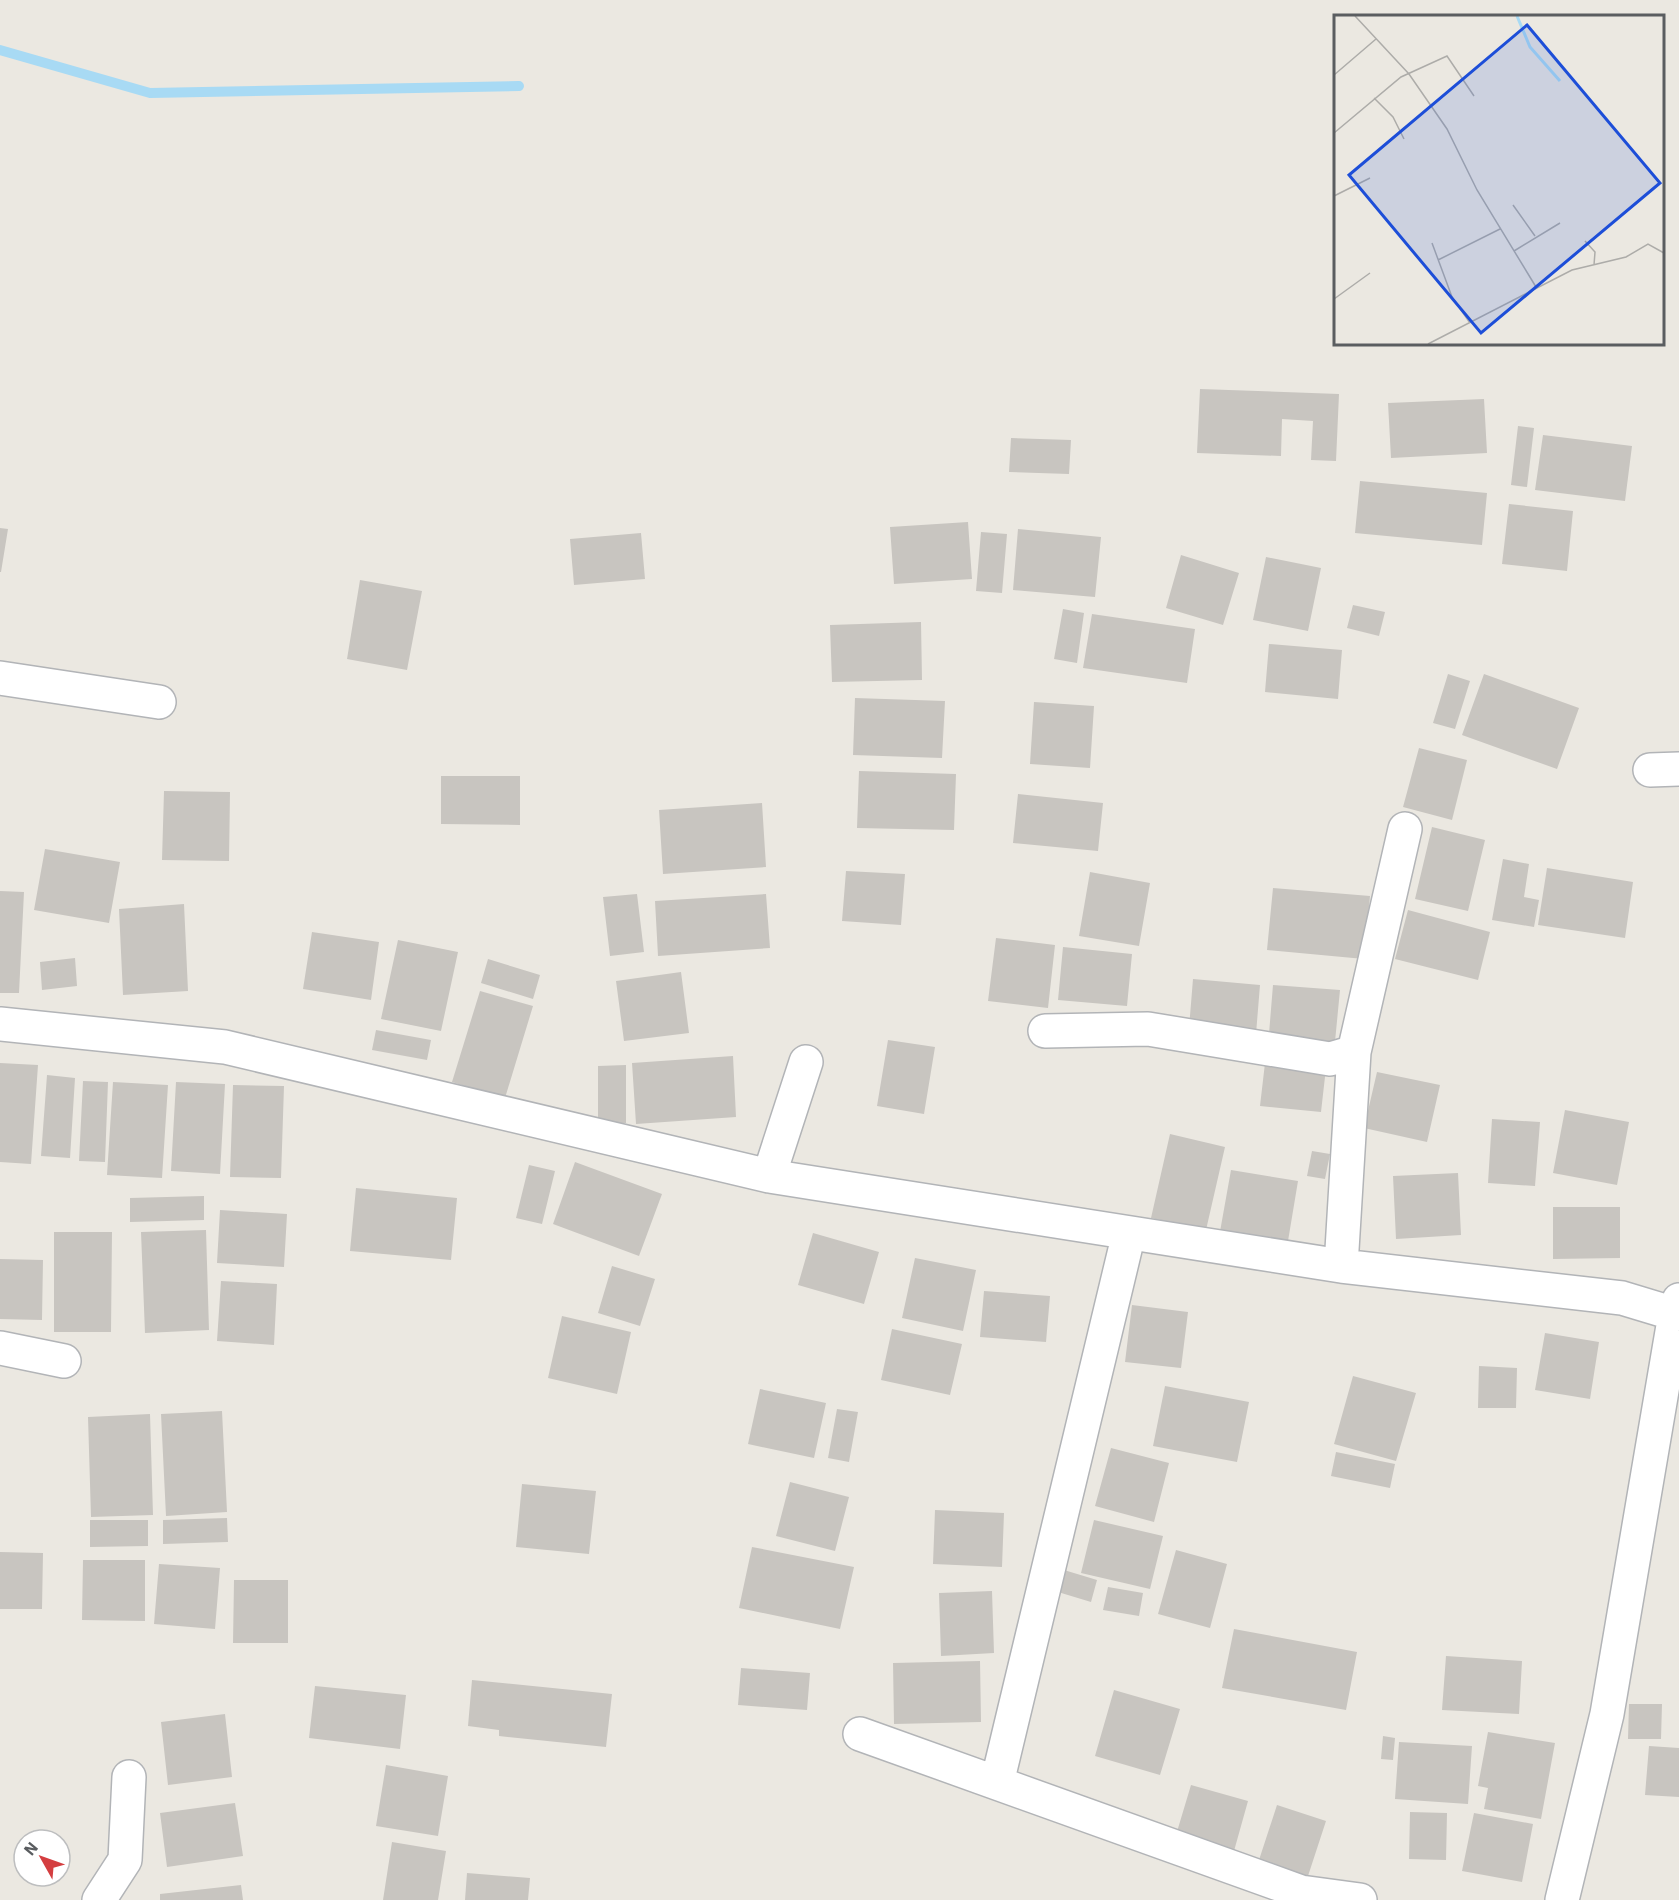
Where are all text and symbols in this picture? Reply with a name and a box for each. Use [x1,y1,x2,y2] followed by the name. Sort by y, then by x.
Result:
[1334,15,1664,345] inset map
[12,1828,72,1888] north arrow
[19,1837,42,1859] text: N

